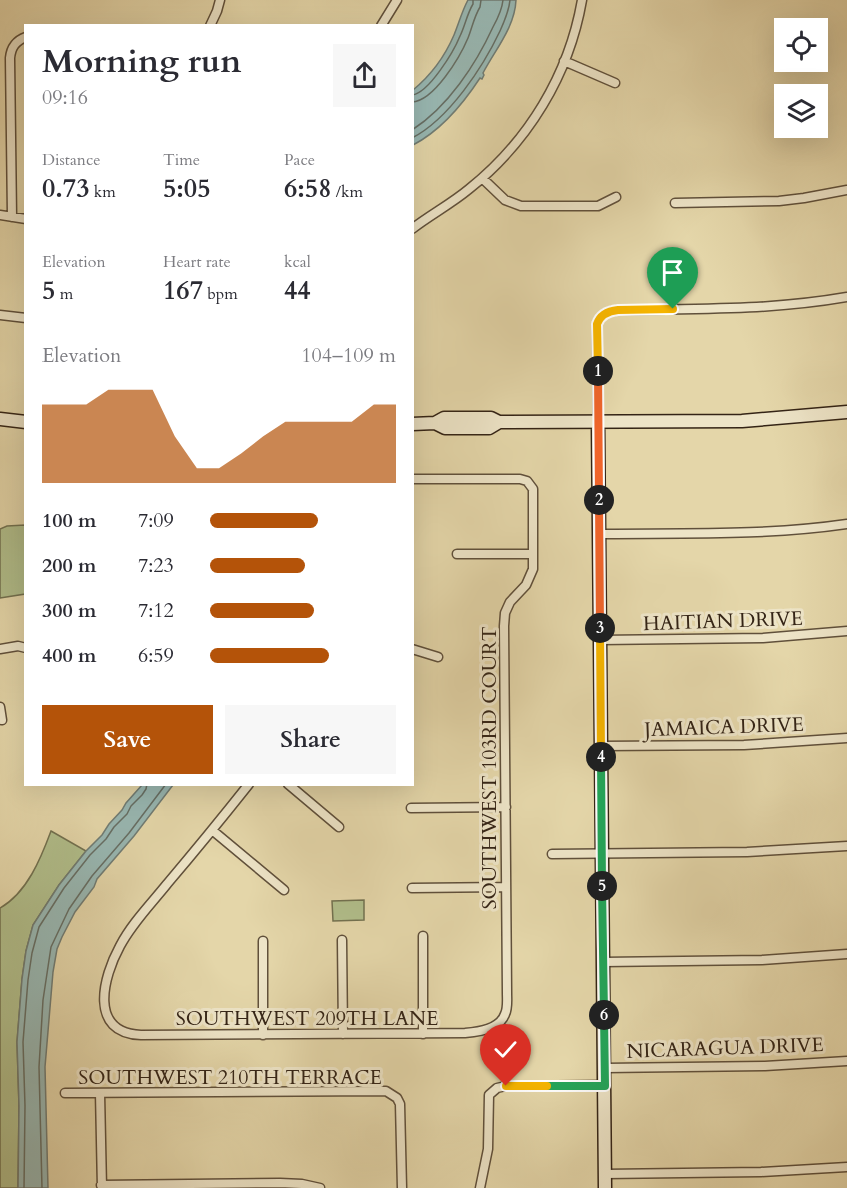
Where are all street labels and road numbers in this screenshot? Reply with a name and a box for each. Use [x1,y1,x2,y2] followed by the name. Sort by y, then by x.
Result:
[643,605,803,637] street label: HAITIAN DRIVE
[476,626,503,910] street label: SOUTHWEST 103RD COURT
[641,711,804,743] street label: JAMAICA DRIVE
[176,1005,438,1032] street label: SOUTHWEST 209TH LANE
[626,1031,824,1065] street label: NICARAGUA DRIVE
[78,1064,382,1091] street label: SOUTHWEST 210TH TERRACE

